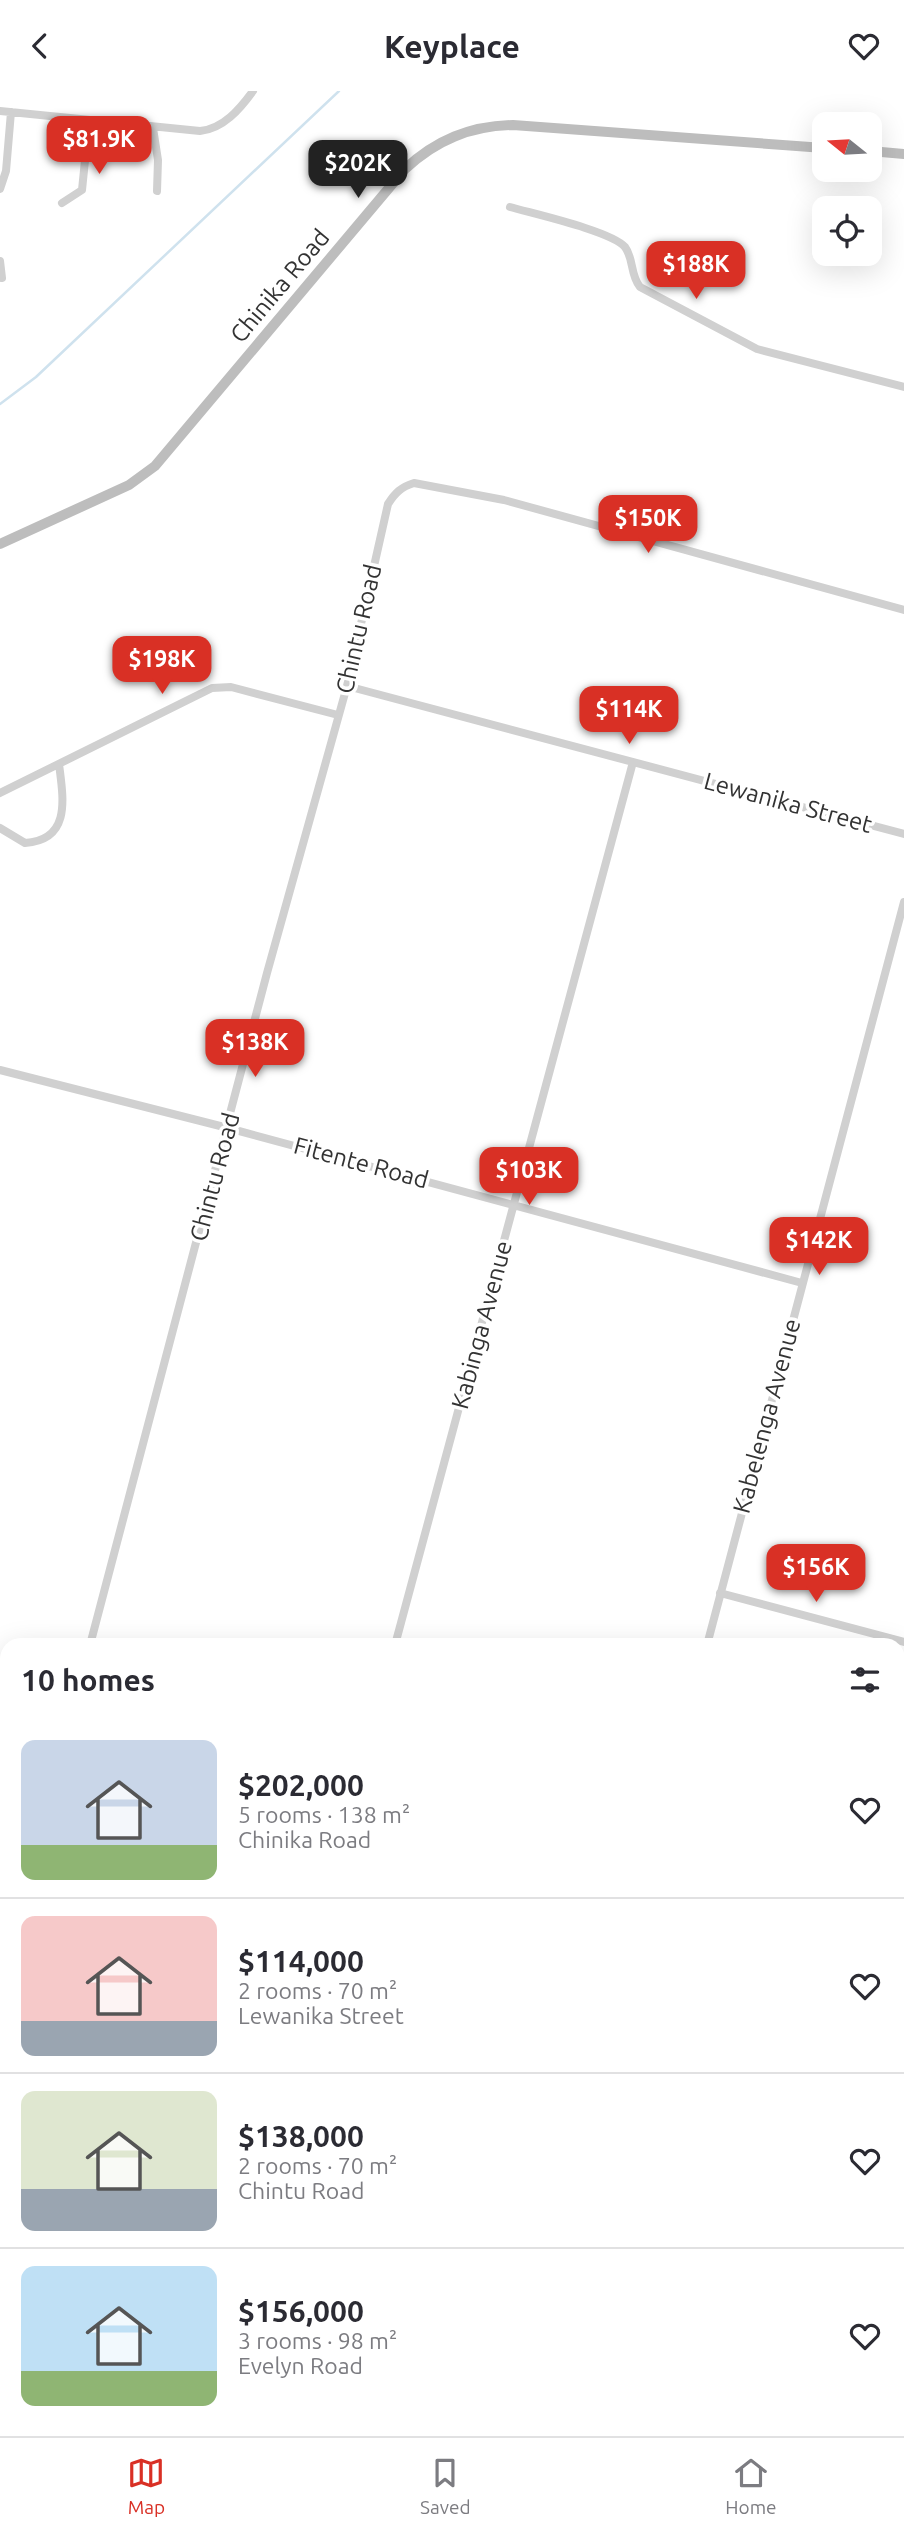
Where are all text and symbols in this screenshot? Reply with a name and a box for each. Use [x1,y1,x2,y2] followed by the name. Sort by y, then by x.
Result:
[21,27,59,65] icon: back
[845,27,883,65] icon: heart
[384,28,520,64] text: Keyplace
[812,112,882,182] north arrow
[812,112,882,266] map controls
[42,116,156,176] pin: $81.9K
[63,126,135,151] text: $81.9K
[309,141,407,200] pin: $202K
[324,150,392,175] text: $202K
[812,196,882,266] button: locate
[225,224,335,348] street label: Chinika Road
[647,241,745,301] pin: $188K
[662,251,730,276] text: $188K
[599,496,697,555] pin: $150K
[614,505,682,530] text: $150K
[331,562,387,696] street label: Chintu Road
[113,637,211,696] pin: $198K
[128,646,196,671] text: $198K
[580,687,678,746] pin: $114K
[595,696,663,721] text: $114K
[701,767,876,838] street label: Lewanika Street
[206,1019,304,1079] pin: $138K
[221,1029,289,1054] text: $138K
[184,1110,245,1244] street label: Chintu Road
[291,1132,431,1193] street label: Fitente Road
[480,1147,578,1207] pin: $103K
[495,1157,563,1182] text: $103K
[770,1217,868,1277] pin: $142K
[785,1227,853,1252] text: $142K
[446,1238,517,1412] street label: Kabinga Avenue
[728,1316,805,1516] street label: Kabelenga Avenue
[767,1545,865,1604] pin: $156K
[782,1554,850,1579] text: $156K
[846,1661,884,1699] icon: filters
[21,1663,155,1697] text: 10 homes
[77,1768,161,1852] icon: home
[238,1768,364,1802] text: $202,000
[846,1791,884,1829] icon: heart
[238,1802,410,1827] text: 5 rooms · 138 m²
[238,1827,371,1852] text: Chinika Road
[77,1944,161,2028] icon: home
[238,1944,364,1978] text: $114,000
[846,1967,884,2005] icon: heart
[238,1978,397,2003] text: 2 rooms · 70 m²
[238,2003,404,2028] text: Lewanika Street
[77,2119,161,2203] icon: home
[238,2119,364,2153] text: $138,000
[846,2142,884,2180] icon: heart
[238,2153,397,2178] text: 2 rooms · 70 m²
[238,2178,364,2203] text: Chintu Road
[77,2294,161,2378] icon: home
[238,2294,364,2328] text: $156,000
[846,2317,884,2355] icon: heart
[238,2328,397,2353] text: 3 rooms · 98 m²
[238,2353,363,2378] text: Evelyn Road
[127,2454,165,2518] tab: Map
[420,2454,471,2518] tab: Saved
[725,2454,777,2518] tab: Home

